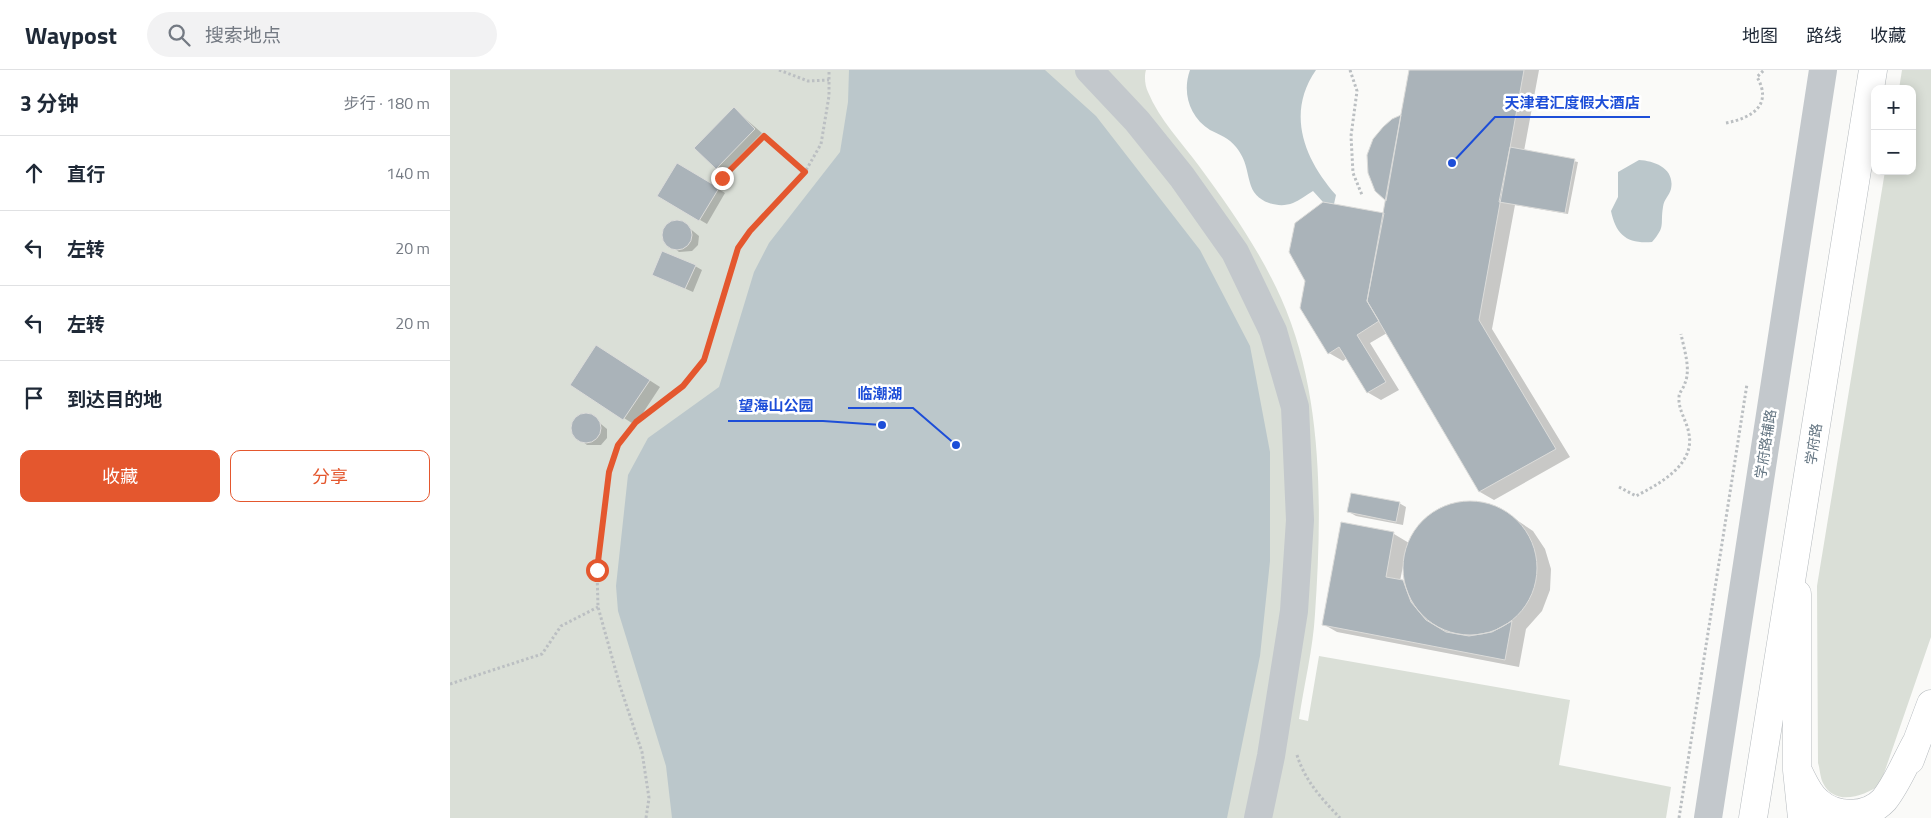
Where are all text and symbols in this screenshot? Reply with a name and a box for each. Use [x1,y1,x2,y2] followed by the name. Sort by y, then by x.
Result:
[147,12,497,57] search box
[25,17,117,53] text: Waypost
[205,20,281,49] text: 搜索地点
[165,21,193,49] icon: search
[1742,22,1778,49] text: 地图
[1806,22,1842,49] text: 路线
[1870,22,1906,49] text: 收藏
[1871,85,1916,175] map controls
[1871,85,1916,130] button: +
[20,87,78,119] text: 3 分钟
[1495,87,1650,117] callout: 天津君汇度假大酒店
[344,91,430,115] text: 步行 · 180 m
[1504,91,1640,114] text: 天津君汇度假大酒店
[1871,130,1916,175] button: −
[20,159,48,187] icon: ahead
[67,159,105,188] text: 直行
[386,161,430,185] text: 140 m
[711,167,734,190] route end
[20,234,48,262] icon: left
[67,234,105,263] text: 左转
[395,236,430,260] text: 20 m
[20,309,48,337] icon: left
[67,309,105,338] text: 左转
[395,311,430,335] text: 20 m
[848,378,913,408] callout: 临潮湖
[857,382,903,405] text: 临潮湖
[20,384,48,412] icon: arrive
[67,384,162,413] text: 到达目的地
[728,391,823,421] callout: 望海山公园
[738,394,814,417] text: 望海山公园
[1749,408,1781,480] street label: 学府路辅路
[1799,422,1827,466] street label: 学府路
[20,450,220,502] button: 收藏
[230,450,430,502] button: 分享
[586,559,609,582] route start

